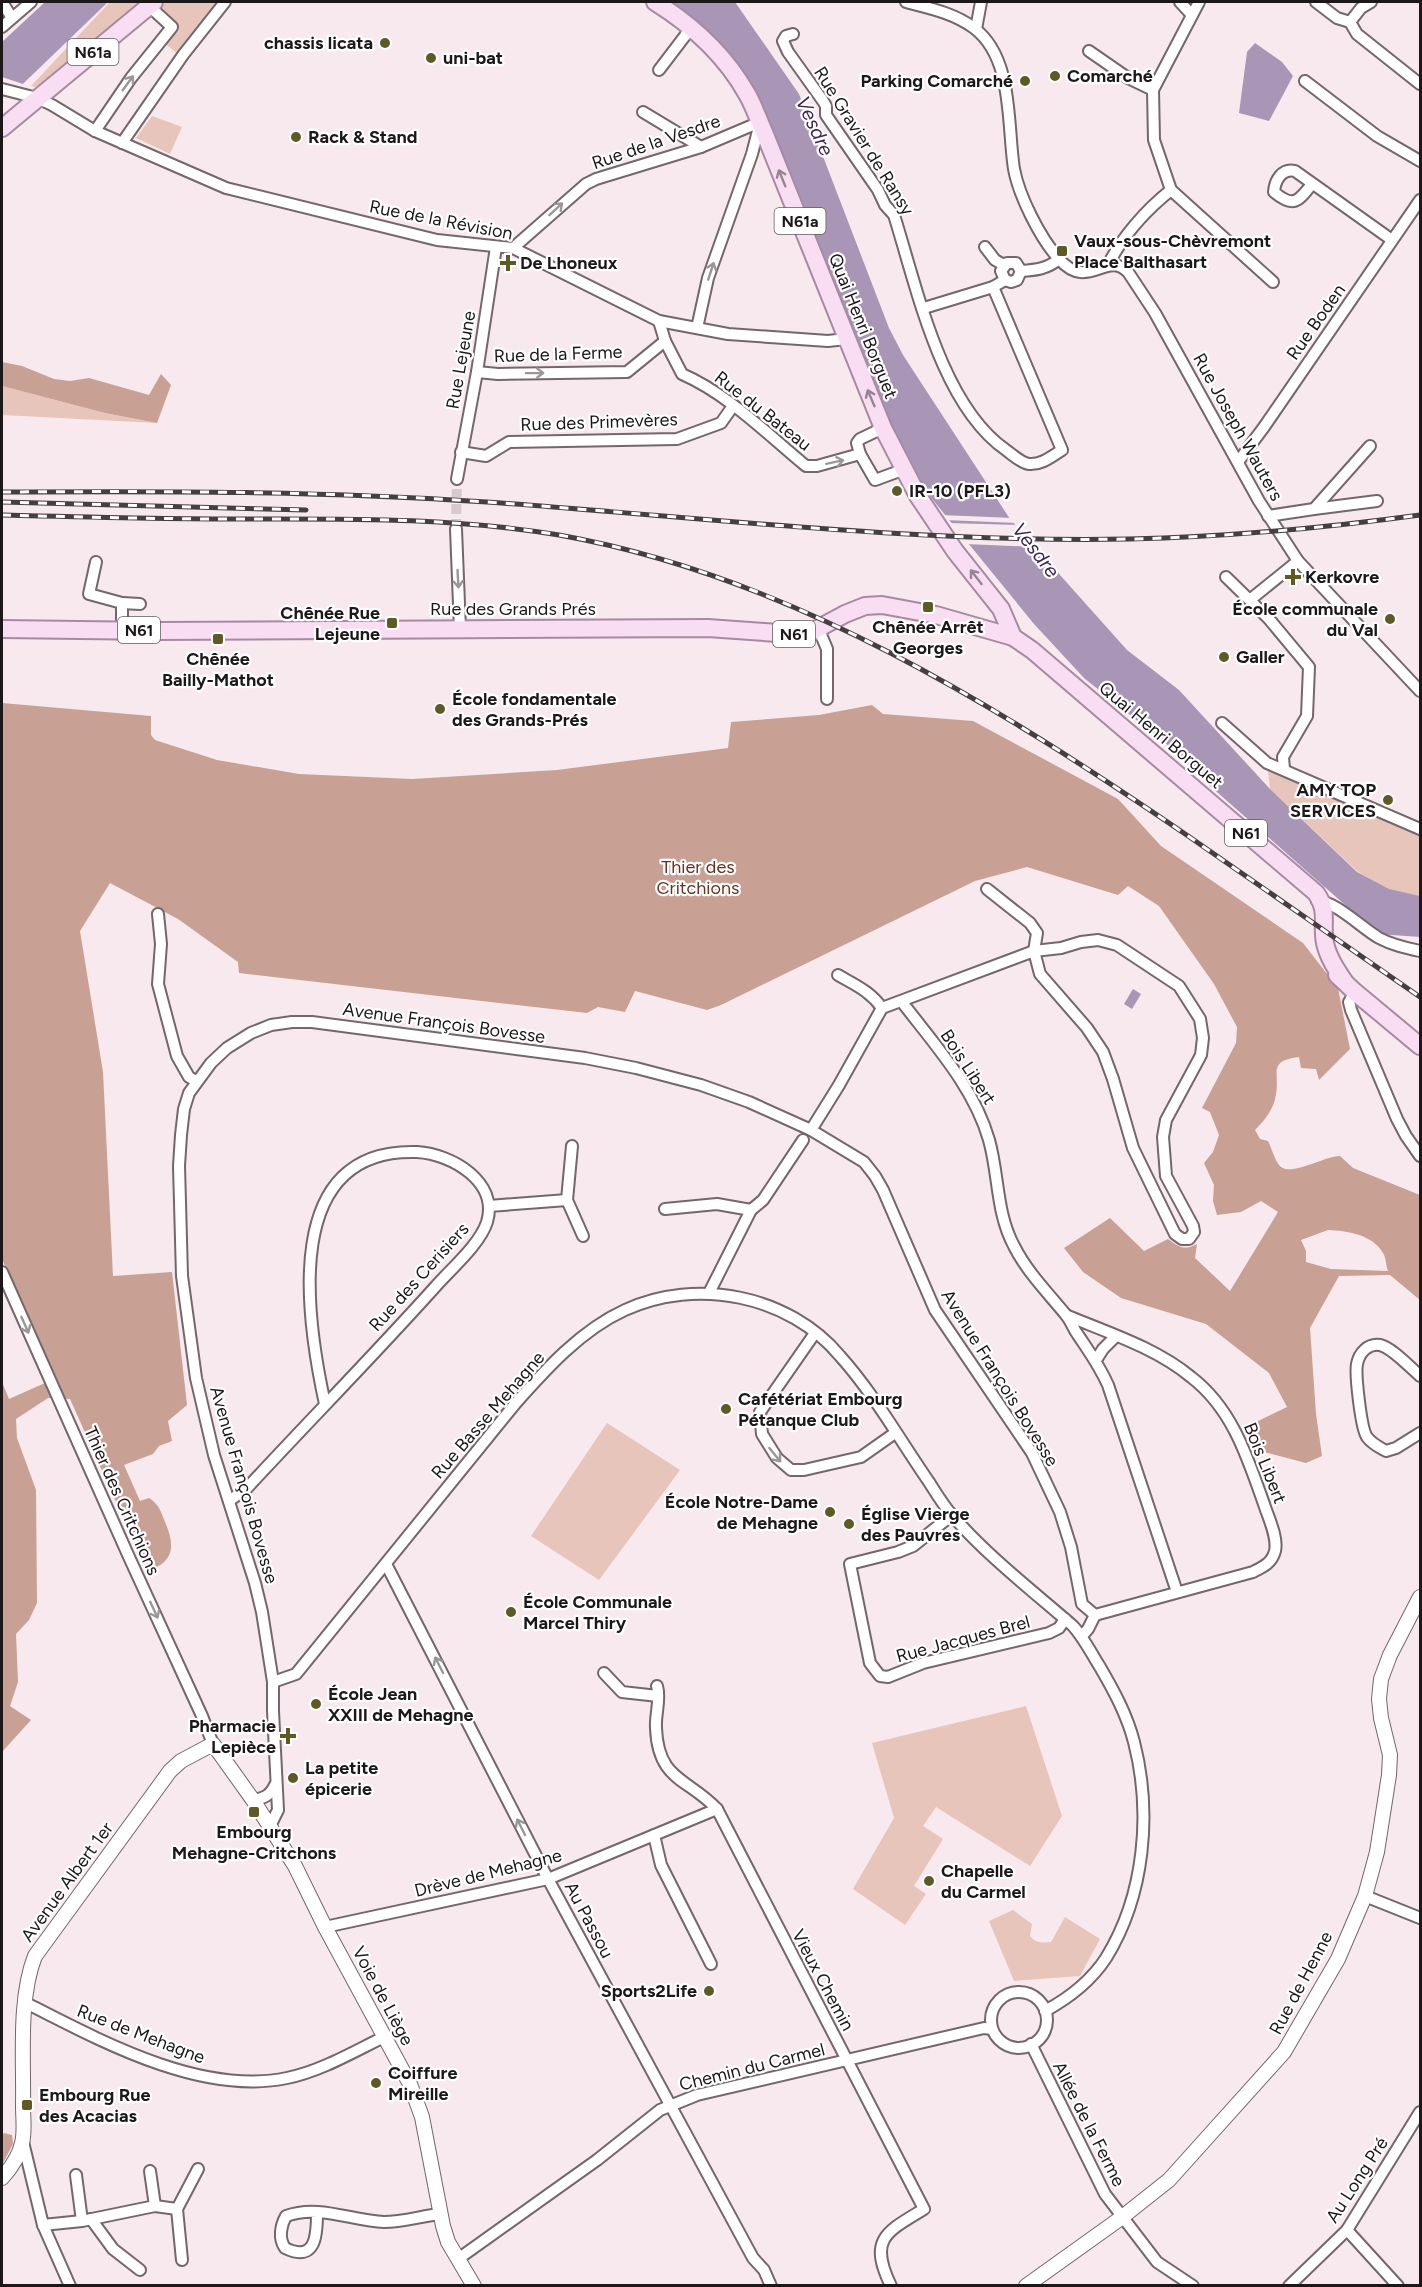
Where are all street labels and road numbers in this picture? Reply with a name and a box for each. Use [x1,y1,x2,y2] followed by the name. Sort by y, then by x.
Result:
[68,39,118,65] road number: N61a
[809,62,919,220] street label: Rue Gravier de Ransy
[589,110,723,174] street label: Rue de la Vesdre
[368,195,514,245] street label: Rue de la Révision
[774,208,826,234] road number: N61a
[824,250,902,402] street label: Quai Henri Borguet
[1282,280,1350,364] street label: Rue Boden
[442,309,480,411] street label: Rue Lejeune
[493,341,623,367] street label: Rue de la Ferme
[1188,349,1288,505] street label: Rue Joseph Wauters
[710,366,816,456] street label: Rue du Bateau
[520,408,678,436] street label: Rue des Primevères
[430,598,596,620] street label: Rue des Grands Prés
[118,617,160,643] road number: N61
[773,621,815,647] road number: N61
[1095,677,1227,793] street label: Quai Henri Borguet
[1225,820,1267,846] road number: N61
[341,998,547,1048] street label: Avenue François Bovesse
[936,1025,1001,1109] street label: Bois Libert
[364,1218,474,1336] street label: Rue des Cerisiers
[937,1286,1064,1471] street label: Avenue François Bovesse
[427,1347,549,1483] street label: Rue Basse Mehagne
[205,1384,283,1586] street label: Avenue François Bovesse
[1239,1419,1291,1507] street label: Bois Libert
[79,1423,165,1579] street label: Thier des Critchions
[894,1611,1032,1667] street label: Rue Jacques Brel
[16,1818,118,1946] street label: Avenue Albert 1er
[412,1844,564,1902] street label: Drève de Mehagne
[560,1878,618,1962] street label: Au Passou
[787,1925,859,2035] street label: Vieux Chemin
[1265,1928,1337,2038] street label: Rue de Henne
[348,1943,418,2050] street label: Voie de Liège
[74,2000,208,2069] street label: Rue de Mehagne
[677,2038,827,2096] street label: Chemin du Carmel
[1048,2058,1130,2190] street label: Allée de la Ferme
[1321,2133,1393,2227] street label: Au Long Pré

